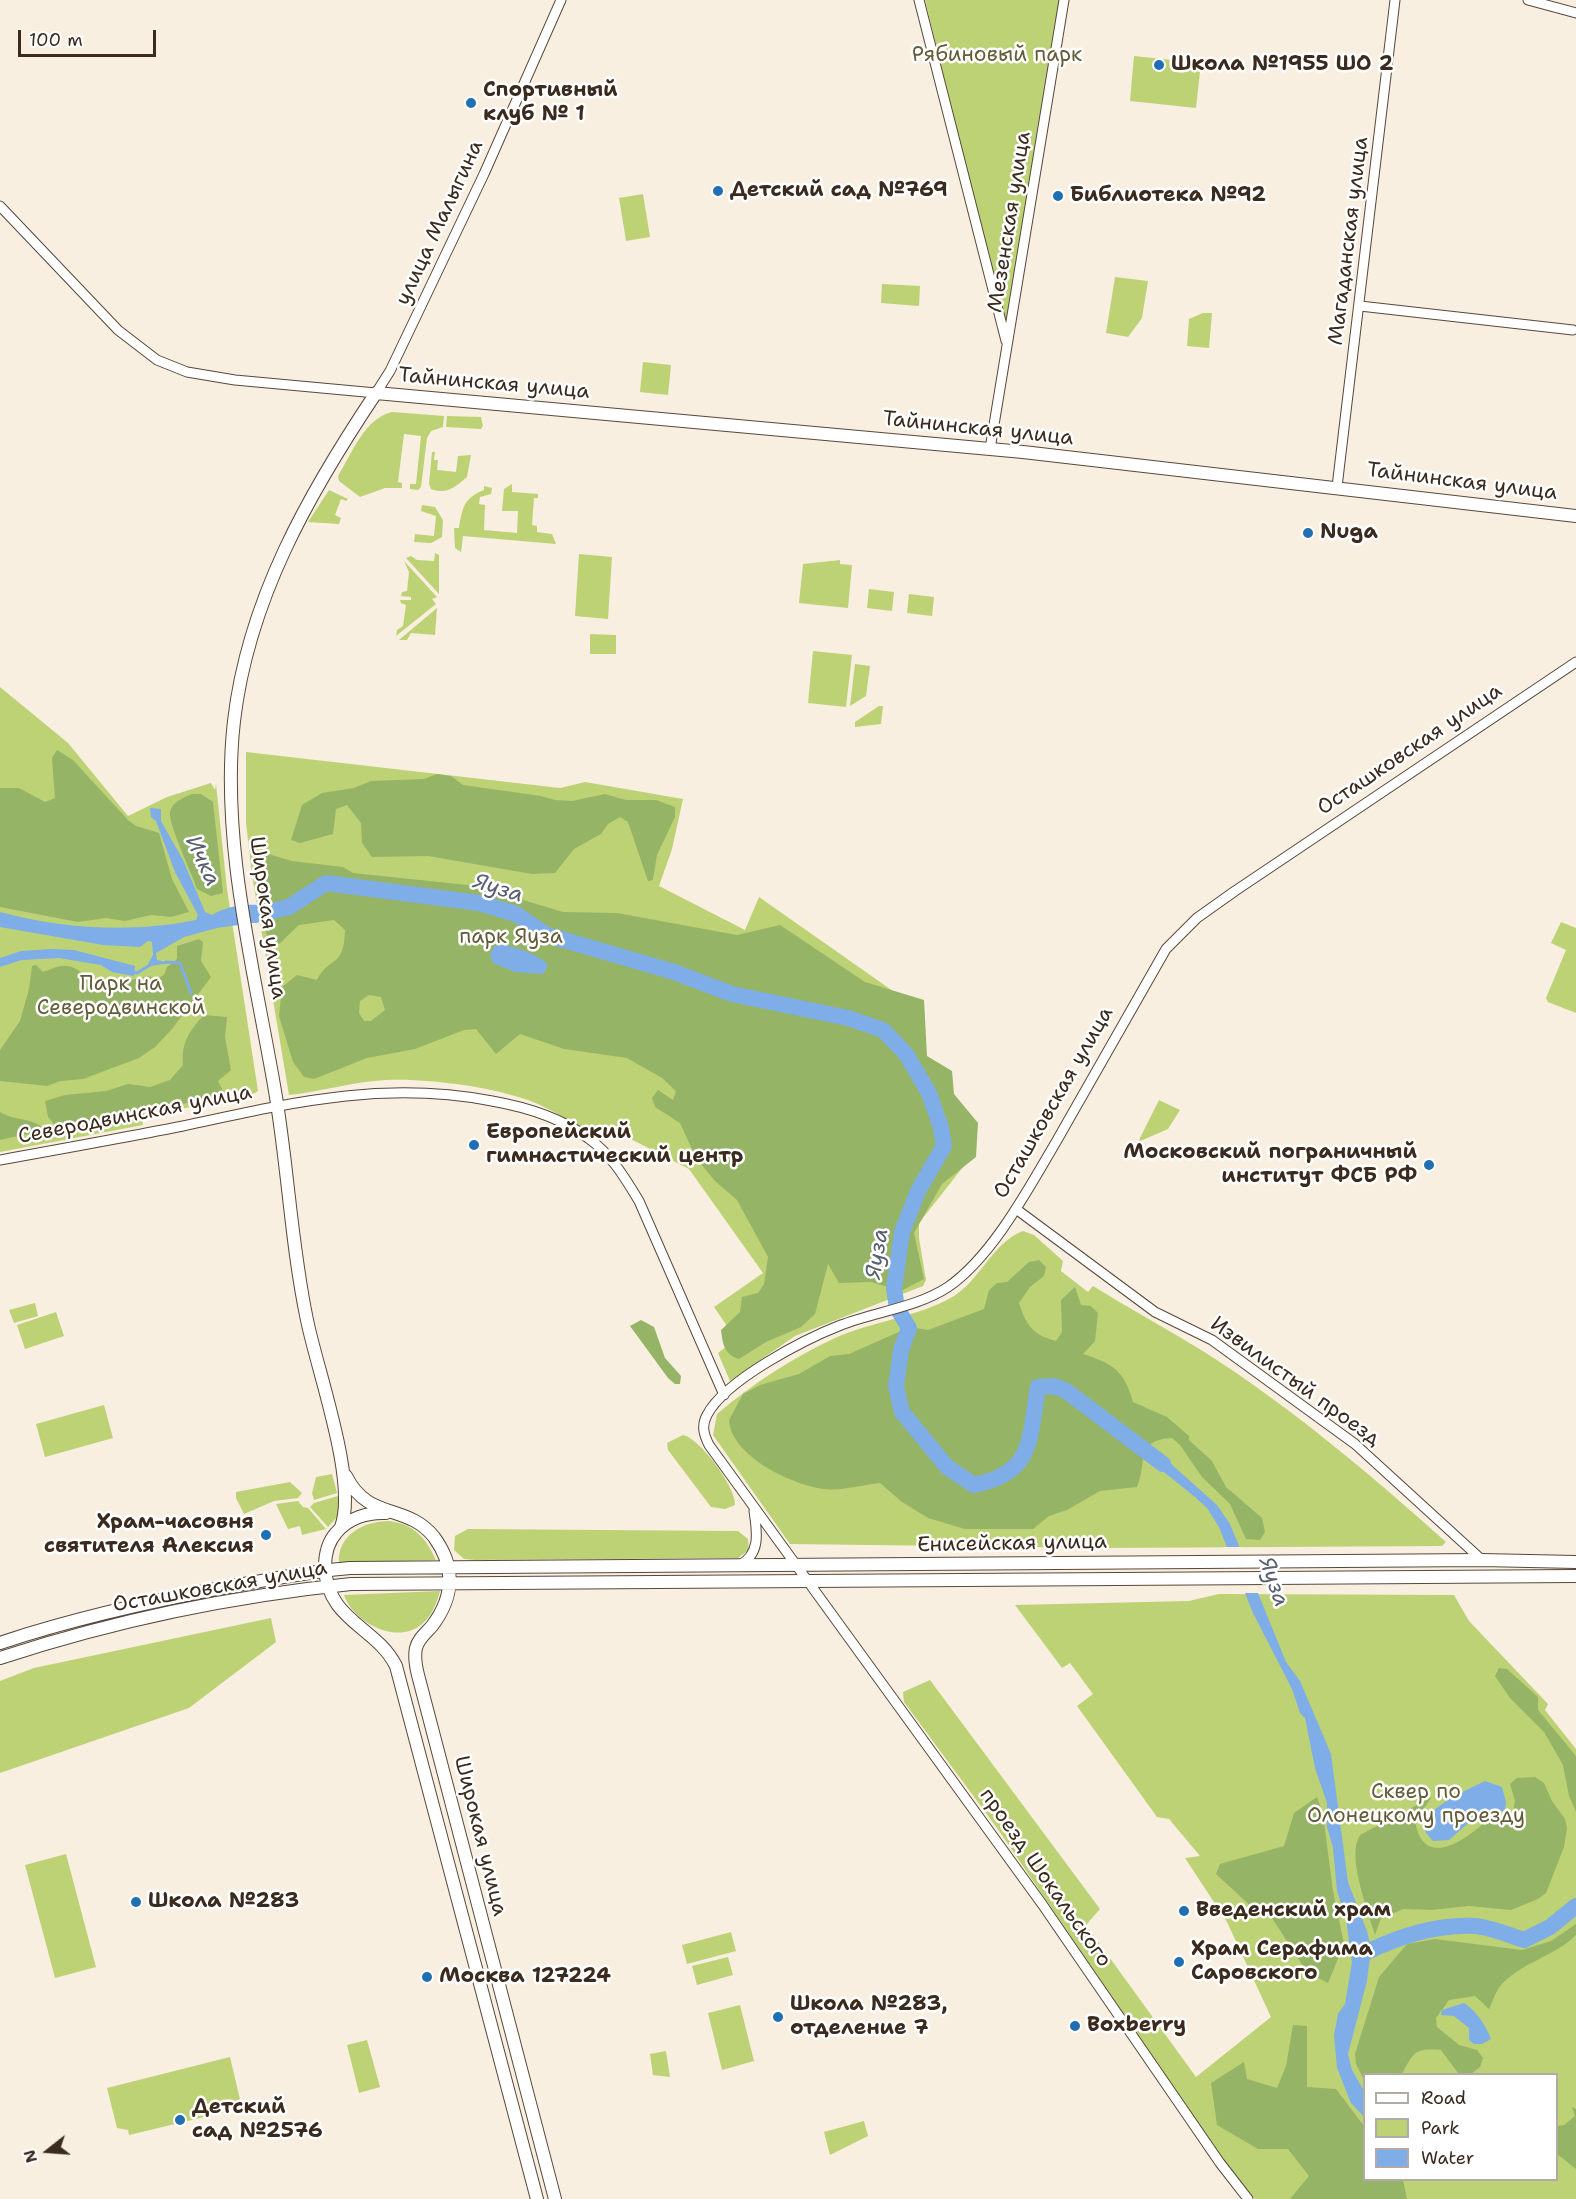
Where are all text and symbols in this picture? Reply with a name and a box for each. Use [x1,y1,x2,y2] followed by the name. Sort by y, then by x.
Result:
[21,18,159,56] scale bar
[29,28,83,52] text: 100 m
[912,43,1082,69] park label: Рябиновый парк
[1171,52,1394,78] place label: Школа №1955 ШО 2
[1152,58,1166,72] marker: Школа №1955 ШО 2
[483,78,618,128] place label: Спортивный клуб № 1
[464,96,478,110] marker: Спортивный клуб № 1
[983,130,1037,314] street label: Мезенская улица
[1324,135,1374,347] street label: Магаданская улица
[391,137,489,309] street label: улица Малыгина
[730,178,948,204] place label: Детский сад №769
[1070,183,1266,209] place label: Библиотека №92
[711,184,725,198] marker: Детский сад №769
[1051,189,1065,203] marker: Библиотека №92
[397,363,591,405] street label: Тайнинская улица
[881,406,1075,452] street label: Тайнинская улица
[1365,458,1559,506] street label: Тайнинская улица
[1320,520,1378,546] place label: Nuga
[1301,526,1315,540] marker: Nuga
[1313,679,1507,821] street label: Осташковская улица
[179,831,225,891] water label: Ичка
[243,835,291,1001] street label: Широкая улица
[470,869,526,909] water label: Яуза
[459,925,563,951] park label: парк Яуза
[37,972,205,1022] park label: Парк на Северодвинской
[989,1003,1119,1203] street label: Осташковская улица
[16,1080,254,1150] street label: Северодвинская улица
[486,1120,743,1170] place label: Европейский гимнастический центр
[467,1138,481,1152] marker: Европейский гимнастический центр
[1123,1140,1417,1190] place label: Московский пограничный институт ФСБ РФ
[1422,1158,1436,1172] marker: Московский пограничный институт ФСБ РФ
[861,1227,895,1281] water label: Яуза
[1205,1312,1385,1452] street label: Извилистый проезд
[44,1510,254,1560] place label: Храм-часовня святителя Алексия
[259,1528,273,1542] marker: Храм-часовня святителя Алексия
[917,1530,1107,1558] street label: Енисейская улица
[1252,1554,1294,1610] water label: Яуза
[111,1556,329,1618] street label: Осташковская улица
[448,1753,512,1919] street label: Широкая улица
[1307,1780,1525,1830] park label: Сквер по Олонецкому проезду
[974,1784,1116,1972] street label: проезд Шокальского
[148,1889,299,1915] place label: Школа №283
[129,1895,143,1909] marker: Школа №283
[1196,1898,1391,1924] place label: Введенский храм
[1177,1904,1191,1918] marker: Введенский храм
[1191,1937,1373,1987] place label: Храм Серафима Саровского
[1172,1955,1186,1969] marker: Храм Серафима Саровского
[439,1964,611,1990] place label: Москва 127224
[420,1970,434,1984] marker: Москва 127224
[790,1992,948,2042] place label: Школа №283, отделение 7
[771,2010,785,2024] marker: Школа №283, отделение 7
[1087,2013,1186,2039] place label: Boxberry
[1068,2019,1082,2033] marker: Boxberry
[1363,2073,1558,2181] legend
[1421,2086,1466,2110] text: Road
[192,2095,323,2145] place label: Детский сад №2576
[173,2113,187,2127] marker: Детский сад №2576
[1421,2116,1460,2140] text: Park
[18,2121,78,2181] north arrow
[1421,2146,1474,2170] text: Water
[18,2147,42,2166] text: N

